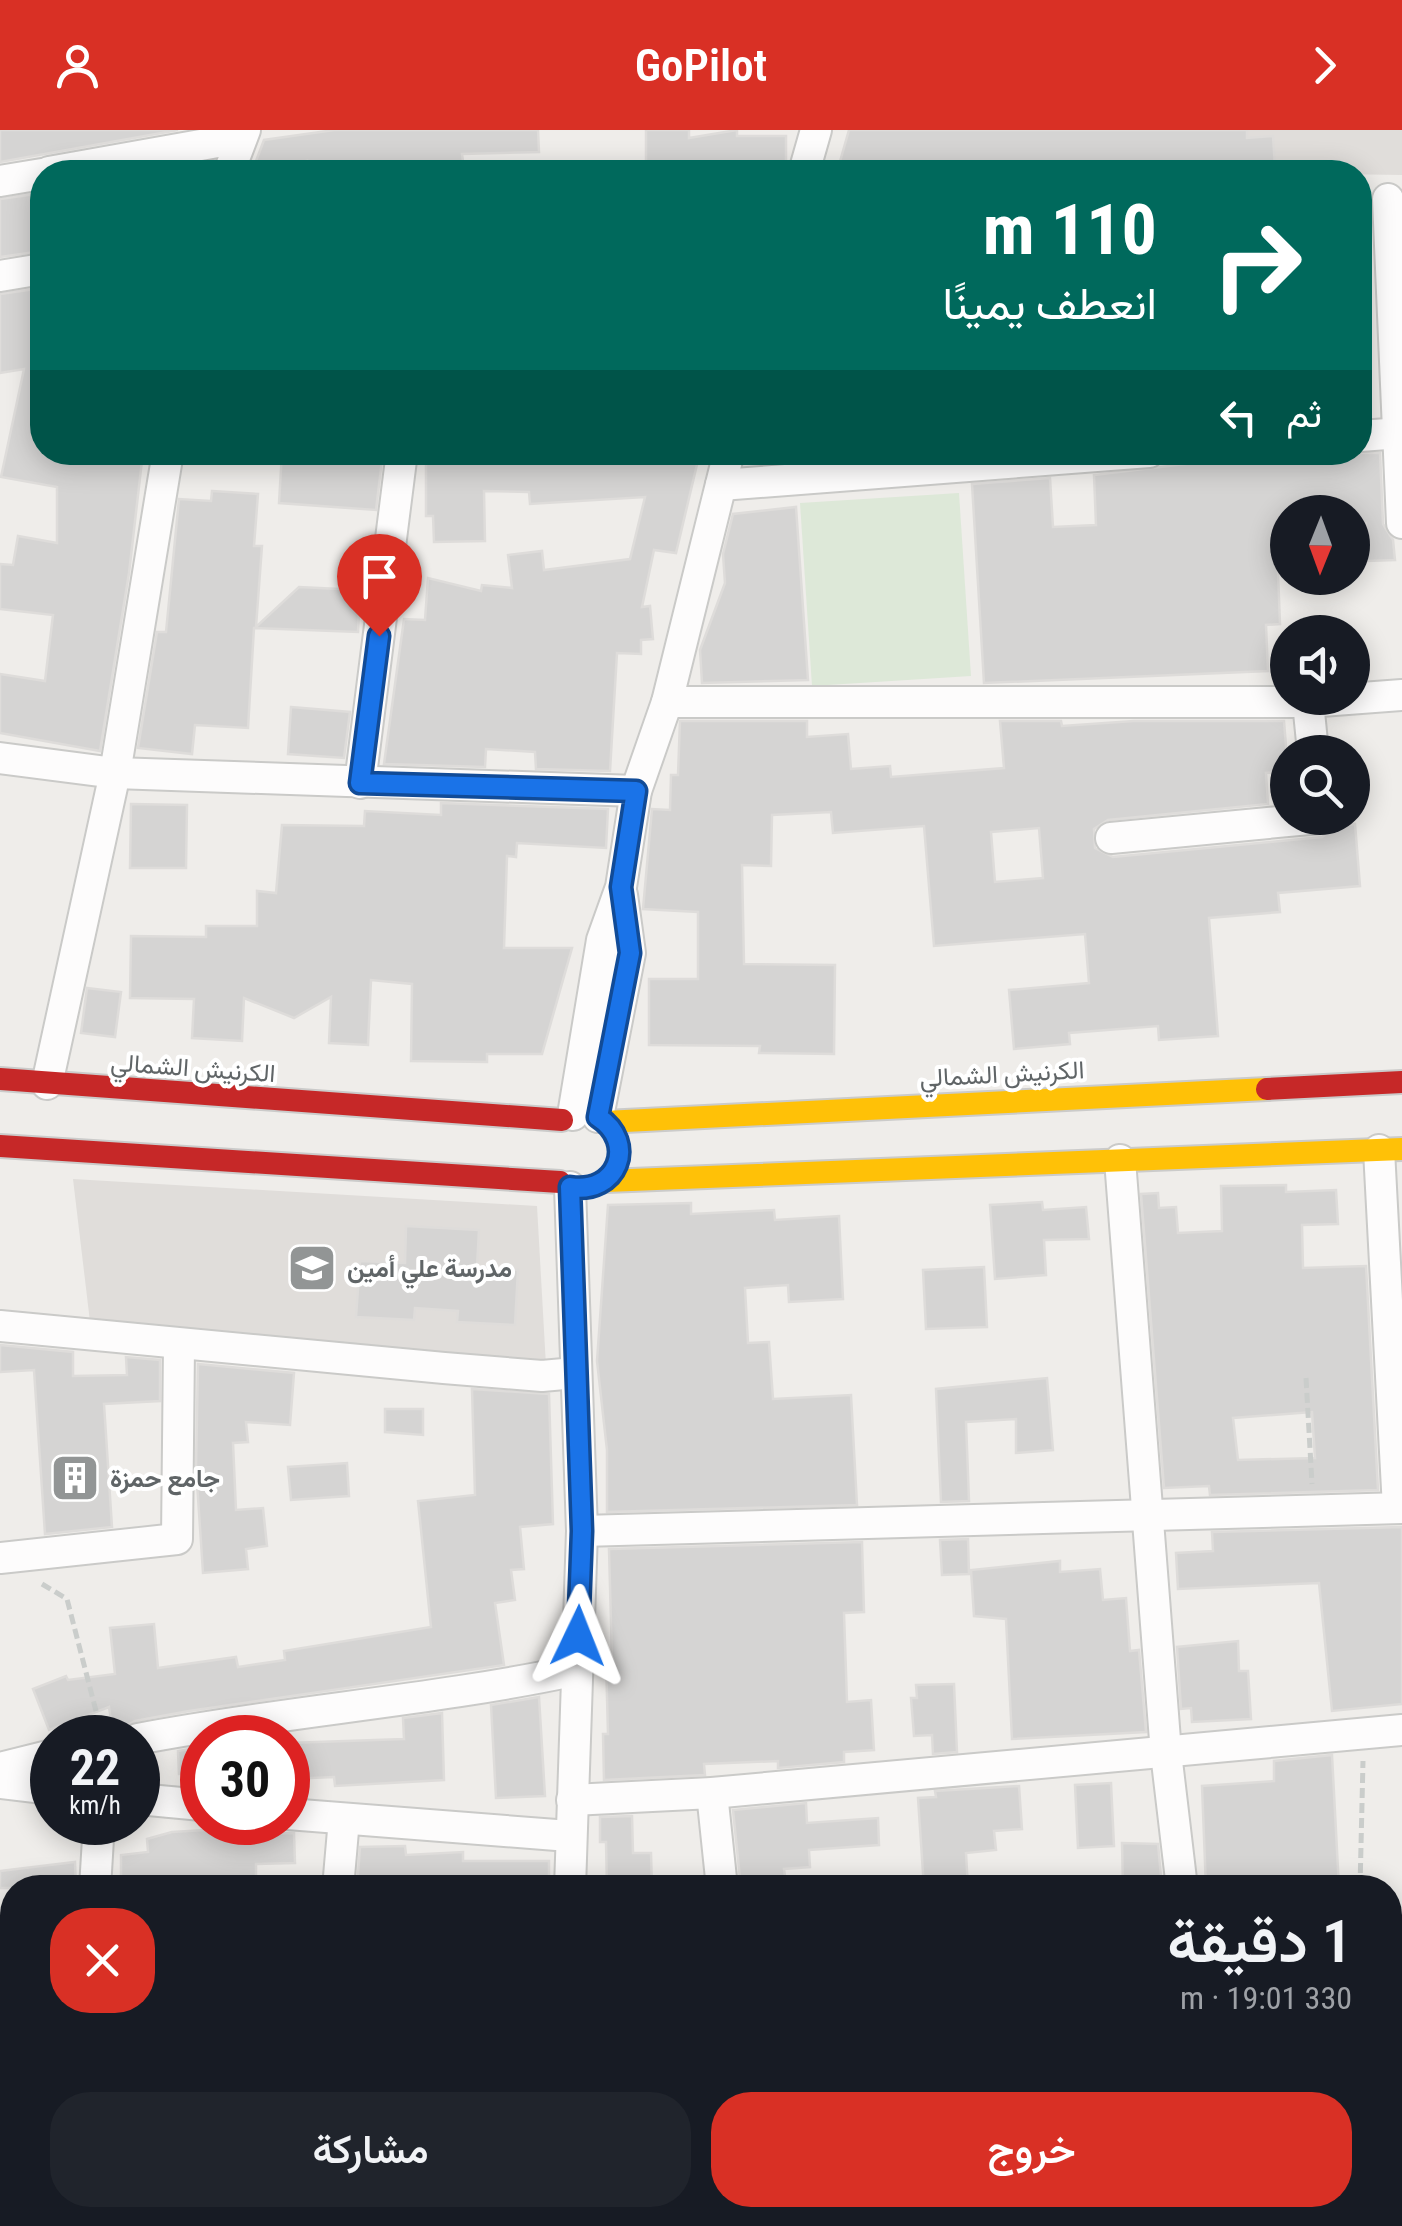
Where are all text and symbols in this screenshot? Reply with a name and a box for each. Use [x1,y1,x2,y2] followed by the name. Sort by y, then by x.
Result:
[50,38,105,93] icon: person
[1297,38,1352,93] icon: forward
[635,39,767,92] text: GoPilot
[983,189,1157,271] text: 110 m
[1192,200,1322,330] icon: right
[942,277,1157,330] text: انعطف يمينًا
[1211,390,1266,445] icon: left
[1286,392,1322,436] text: ثم
[1270,495,1370,595] north arrow
[1270,495,1370,835] map controls
[337,534,422,637] pin
[352,549,407,604] icon: arrive
[1270,615,1370,715] button: sound
[1270,735,1370,835] button: search
[109,1048,276,1094] street label: الكرنيش الشمالي
[919,1055,1085,1099] street label: الكرنيش الشمالي
[286,1242,338,1294] school or university icon: مدرسة علي أمين
[347,1254,512,1289] place label: مدرسة علي أمين
[49,1452,101,1504] building icon: جامع حمزة
[110,1464,220,1496] place label: جامع حمزة
[526,1584,630,1688] position arrow
[180,1715,310,1845] speed limit sign: 30
[70,1739,120,1797] text: 22
[69,1791,121,1820] text: km/h
[1167,1906,1352,1977] text: 1 دقيقة
[50,1908,155,2013] button: close
[1180,1979,1352,2017] text: 330 m · 19:01
[50,2092,691,2207] button: مشاركة
[711,2092,1352,2207] button: خروج

